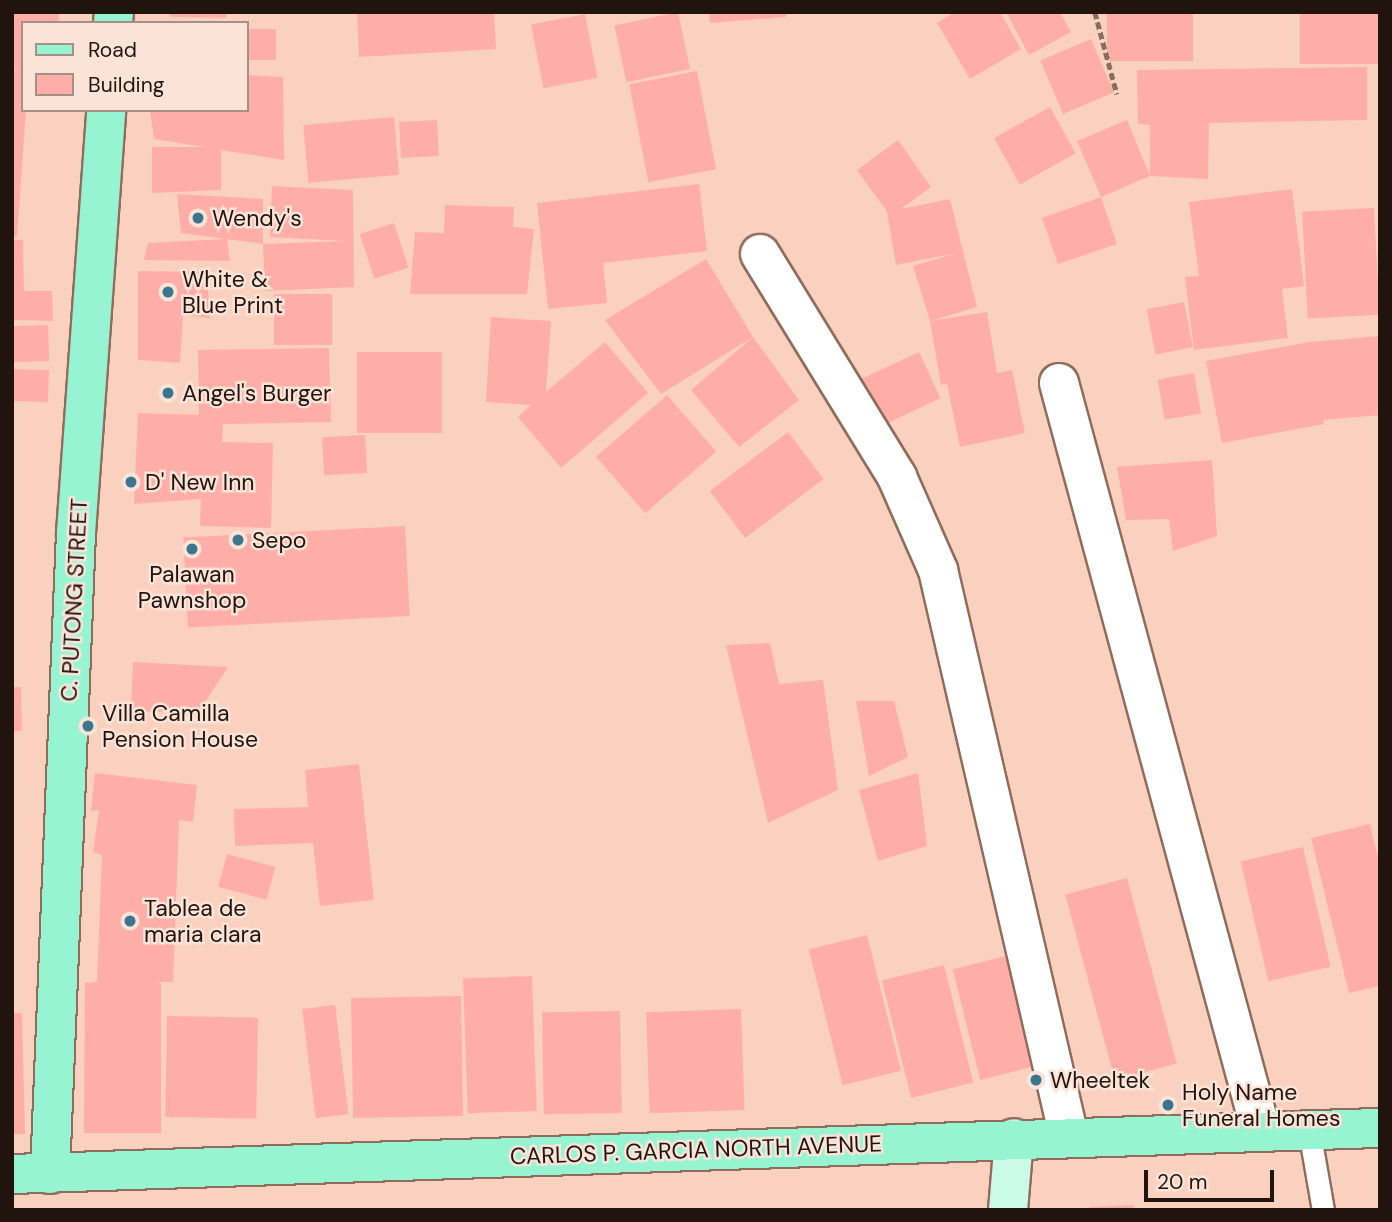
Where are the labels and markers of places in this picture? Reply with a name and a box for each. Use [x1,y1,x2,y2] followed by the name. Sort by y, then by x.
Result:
[212,204,302,232] place label: Wendy's
[190,210,206,226] marker: Wendy's
[182,265,283,319] place label: White & Blue Print
[160,284,176,300] marker: White & Blue Print
[182,379,332,407] place label: Angel's Burger
[160,385,176,401] marker: Angel's Burger
[145,468,255,496] place label: D' New Inn
[123,474,139,490] marker: D' New Inn
[252,526,306,554] place label: Sepo
[230,532,246,548] marker: Sepo
[184,541,200,557] marker: Palawan Pawnshop
[138,560,246,614] place label: Palawan Pawnshop
[102,699,258,753] place label: Villa Camilla Pension House
[80,718,96,734] marker: Villa Camilla Pension House
[144,894,261,948] place label: Tablea de maria clara
[122,913,138,929] marker: Tablea de maria clara
[1050,1066,1150,1094] place label: Wheeltek
[1028,1072,1044,1088] marker: Wheeltek
[1182,1078,1340,1132] place label: Holy Name Funeral Homes
[1160,1097,1176,1113] marker: Holy Name Funeral Homes

